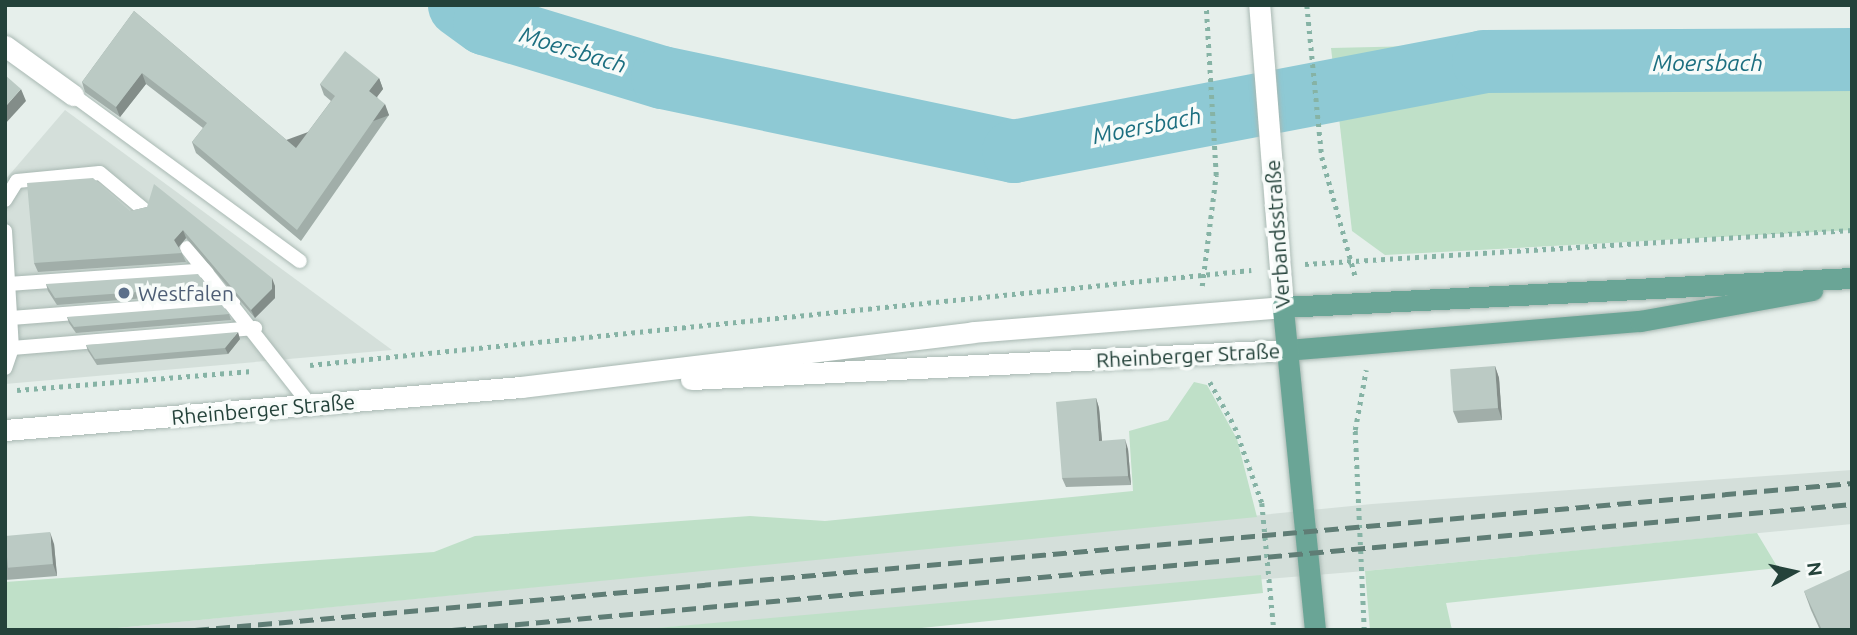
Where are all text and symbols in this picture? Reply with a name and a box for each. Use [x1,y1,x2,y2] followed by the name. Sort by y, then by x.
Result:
[516,21,630,79] water label: Moersbach
[1653,49,1763,77] water label: Moersbach
[1090,102,1204,150] water label: Moersbach
[1259,159,1295,309] street label: Verbandsstraße
[138,280,234,306] place label: Westfalen
[116,285,132,301] marker: Westfalen
[1095,338,1281,372] street label: Rheinberger Straße
[170,388,356,430] street label: Rheinberger Straße
[1759,537,1829,607] north arrow
[1803,561,1827,578] text: N

